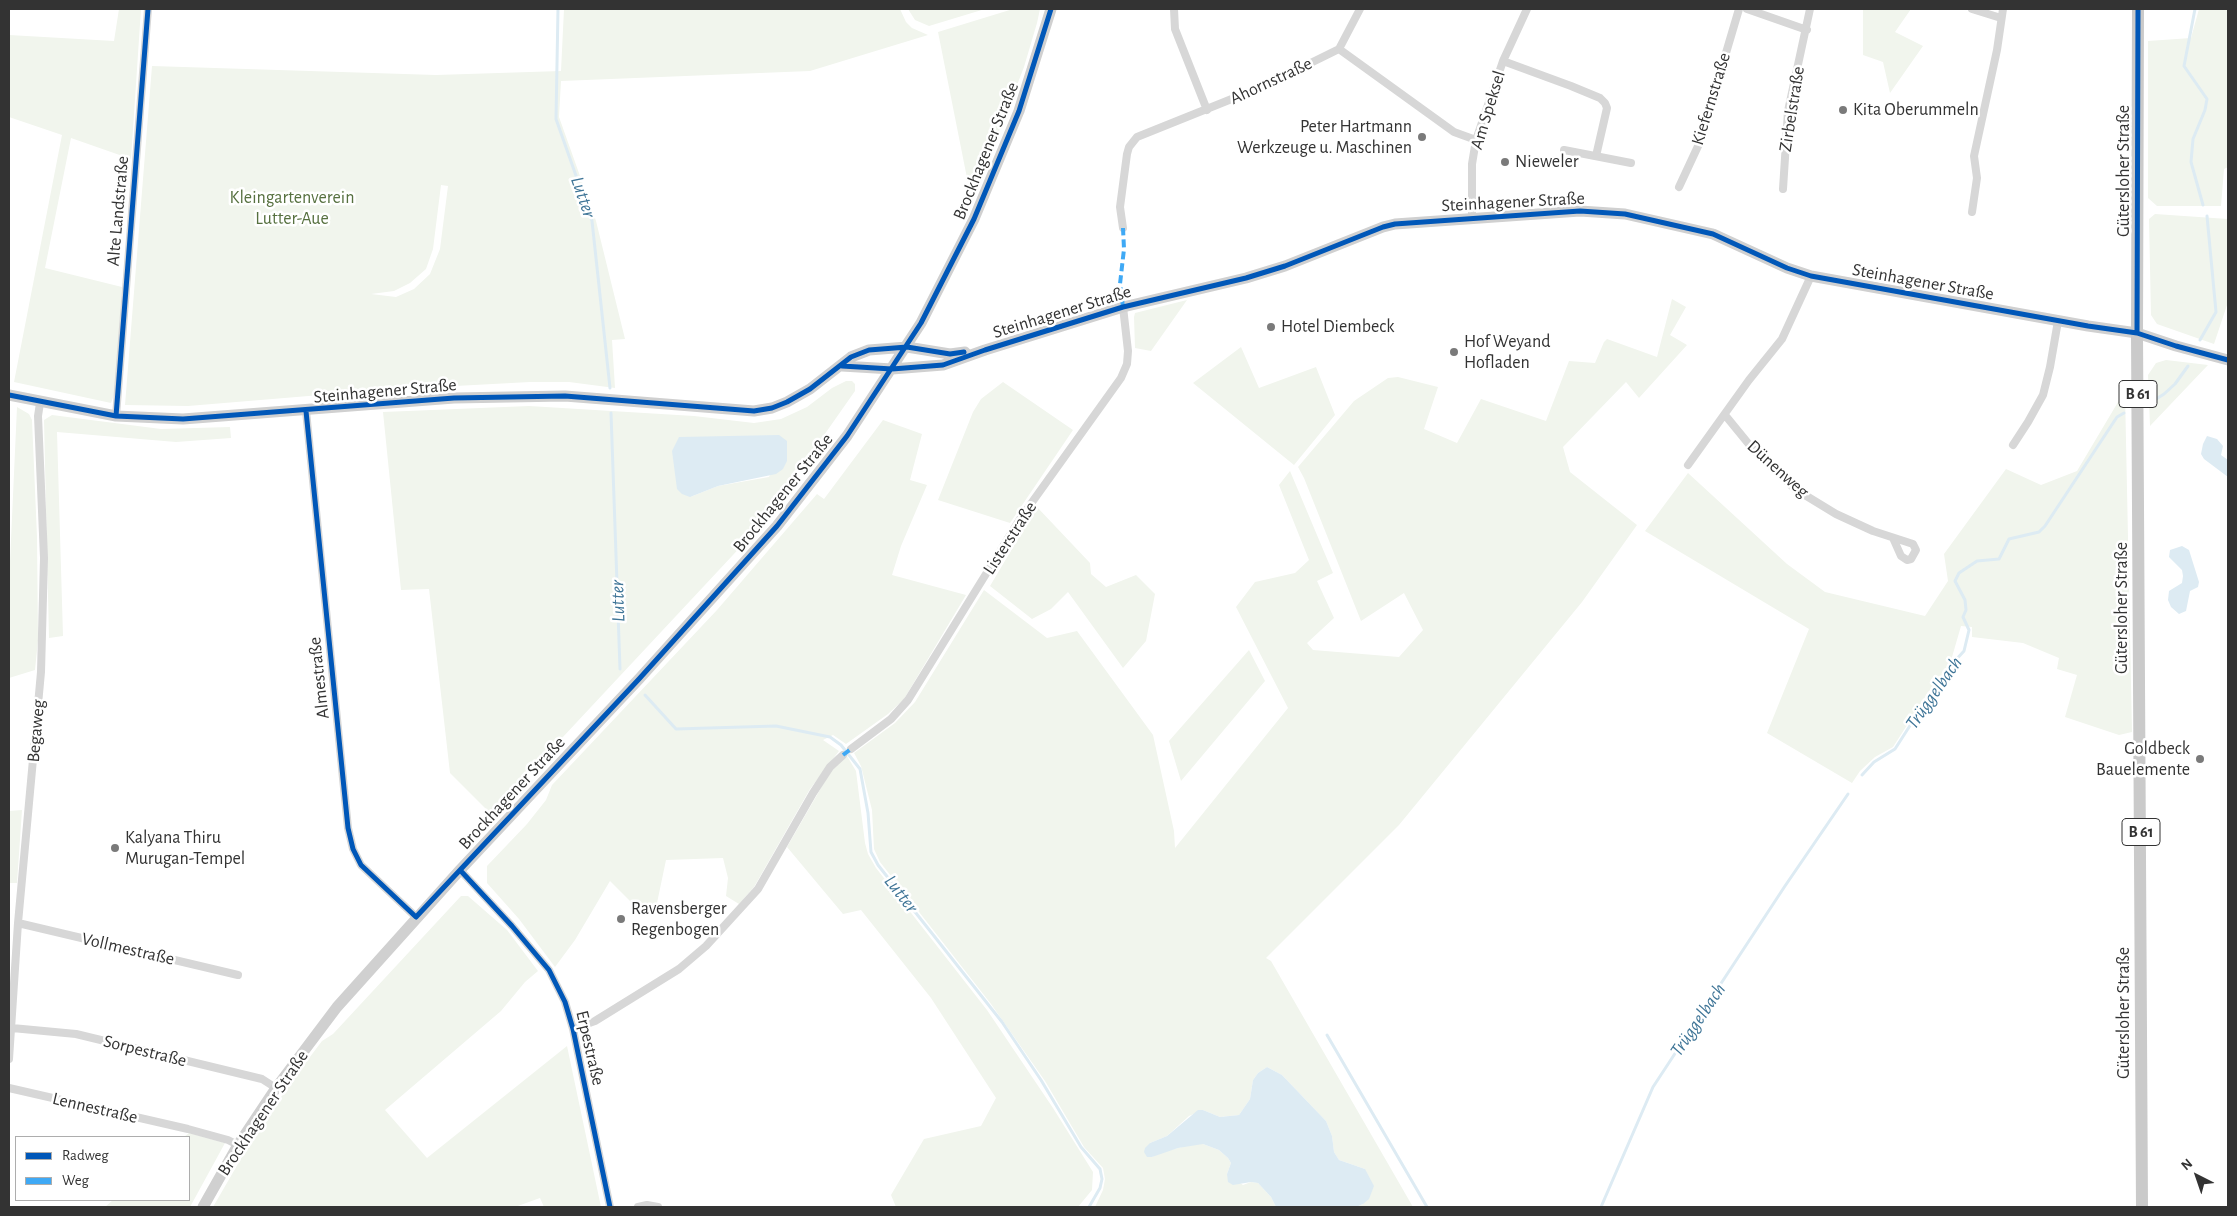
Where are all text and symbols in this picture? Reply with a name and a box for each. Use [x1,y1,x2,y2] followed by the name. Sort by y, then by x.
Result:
[1687,50,1735,148] street label: Kiefernstraße
[1226,53,1316,109] street label: Ahornstraße
[1775,65,1809,153] street label: Zirbelstraße
[1466,68,1510,152] street label: Am Speksel
[948,79,1024,223] street label: Brockhagener Straße
[1853,99,1979,121] place label: Kita Oberummeln
[1837,104,1849,116] marker: Kita Oberummeln
[2113,105,2135,237] street label: Gütersloher Straße
[1237,116,1412,158] place label: Peter Hartmann Werkzeuge u. Maschinen
[1416,131,1428,143] marker: Peter Hartmann Werkzeuge u. Maschinen
[1515,151,1579,173] place label: Nieweler
[102,155,134,267] street label: Alte Landstraße
[1499,156,1511,168] marker: Nieweler
[565,173,601,221] water label: Lutter
[230,187,354,230] park label: Kleingartenverein Lutter-Aue
[1441,187,1585,217] street label: Steinhagener Straße
[1850,259,1996,305] street label: Steinhagener Straße
[990,281,1134,343] street label: Steinhagener Straße
[1281,316,1394,338] place label: Hotel Diembeck
[1265,321,1277,333] marker: Hotel Diembeck
[1464,331,1551,374] place label: Hof Weyand Hofladen
[1448,346,1460,358] marker: Hof Weyand Hofladen
[313,374,457,408] street label: Steinhagener Straße
[2119,380,2157,408] road number: B 61
[728,429,838,557] street label: Brockhagener Straße
[1743,436,1813,502] street label: Dünenweg
[978,497,1042,579] street label: Listerstraße
[2111,542,2133,674] street label: Gütersloher Straße
[606,580,630,622] water label: Lutter
[304,636,334,720] street label: Almestraße
[1901,652,1967,734] water label: Trüggelbach
[22,699,50,763] street label: Begaweg
[454,732,570,854] street label: Brockhagener Straße
[2096,738,2190,781] place label: Goldbeck Bauelemente
[2194,753,2206,765] marker: Goldbeck Bauelemente
[2122,819,2160,846] road number: B 61
[125,827,245,870] place label: Kalyana Thiru Murugan-Tempel
[109,842,121,854] marker: Kalyana Thiru Murugan-Tempel
[879,870,923,918] water label: Lutter
[631,898,727,941] place label: Ravensberger Regenbogen
[615,913,627,925] marker: Ravensberger Regenbogen
[80,928,176,970] street label: Vollmestraße
[2113,947,2135,1079] street label: Gütersloher Straße
[1665,979,1731,1061] water label: Trüggelbach
[571,1008,609,1088] street label: Erpestraße
[101,1030,189,1072] street label: Sorpestraße
[213,1046,313,1180] street label: Brockhagener Straße
[50,1088,140,1128] street label: Lennestraße
[15,1136,190,1201] legend
[62,1148,109,1163] text: Radweg
[2172,1151,2222,1201] north arrow
[2179,1156,2195,1173] text: N
[62,1173,89,1188] text: Weg

